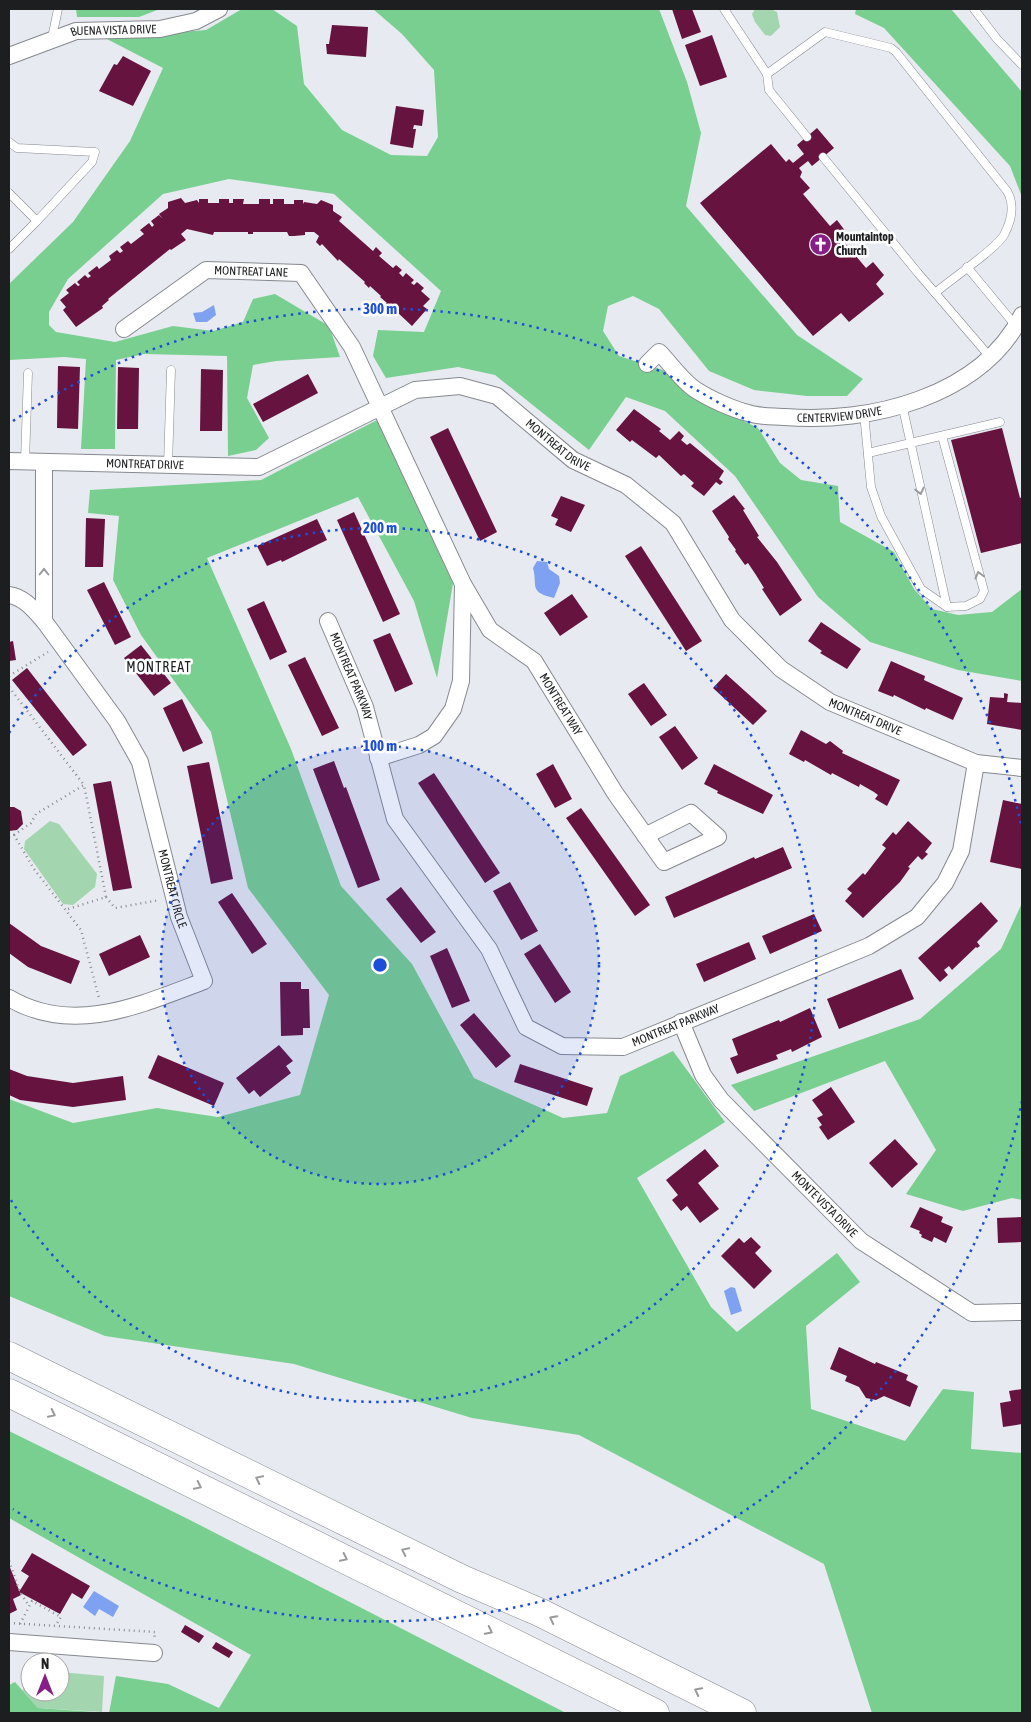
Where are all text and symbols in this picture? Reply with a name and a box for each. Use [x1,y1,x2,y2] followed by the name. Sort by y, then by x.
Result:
[69,22,156,39] street label: BUENA VISTA DRIVE
[836,230,894,258] place label: Mountaintop Church
[808,232,832,256] church icon: Mountaintop Church
[214,263,288,280] street label: MONTREAT LANE
[363,300,397,317] text: 300 m
[797,404,883,425] street label: CENTERVIEW DRIVE
[523,416,592,474] street label: MONTREAT DRIVE
[106,456,184,472] street label: MONTREAT DRIVE
[914,487,925,496] one-way arrow
[363,519,397,536] text: 200 m
[39,568,49,576] one-way arrow
[975,571,985,579] one-way arrow
[327,631,375,722] street label: MONTREAT PARKWAY
[126,659,192,675] district label: MONTREAT
[536,671,585,738] street label: MONTREAT WAY
[827,695,904,738] street label: MONTREAT DRIVE
[363,737,397,754] text: 100 m
[155,848,190,930] street label: MONTREAT CIRCLE
[371,956,389,974] centre of rings
[630,1001,722,1050] street label: MONTREAT PARKWAY
[789,1168,860,1240] street label: MONTE VISTA DRIVE
[47,1408,56,1418] one-way arrow
[256,1475,265,1485] one-way arrow
[193,1480,202,1490] one-way arrow
[401,1547,410,1557] one-way arrow
[339,1552,348,1562] one-way arrow
[549,1615,558,1625] one-way arrow
[484,1624,493,1634] one-way arrow
[20,1652,70,1702] north arrow
[41,1656,49,1672] text: N
[694,1687,703,1698] one-way arrow

